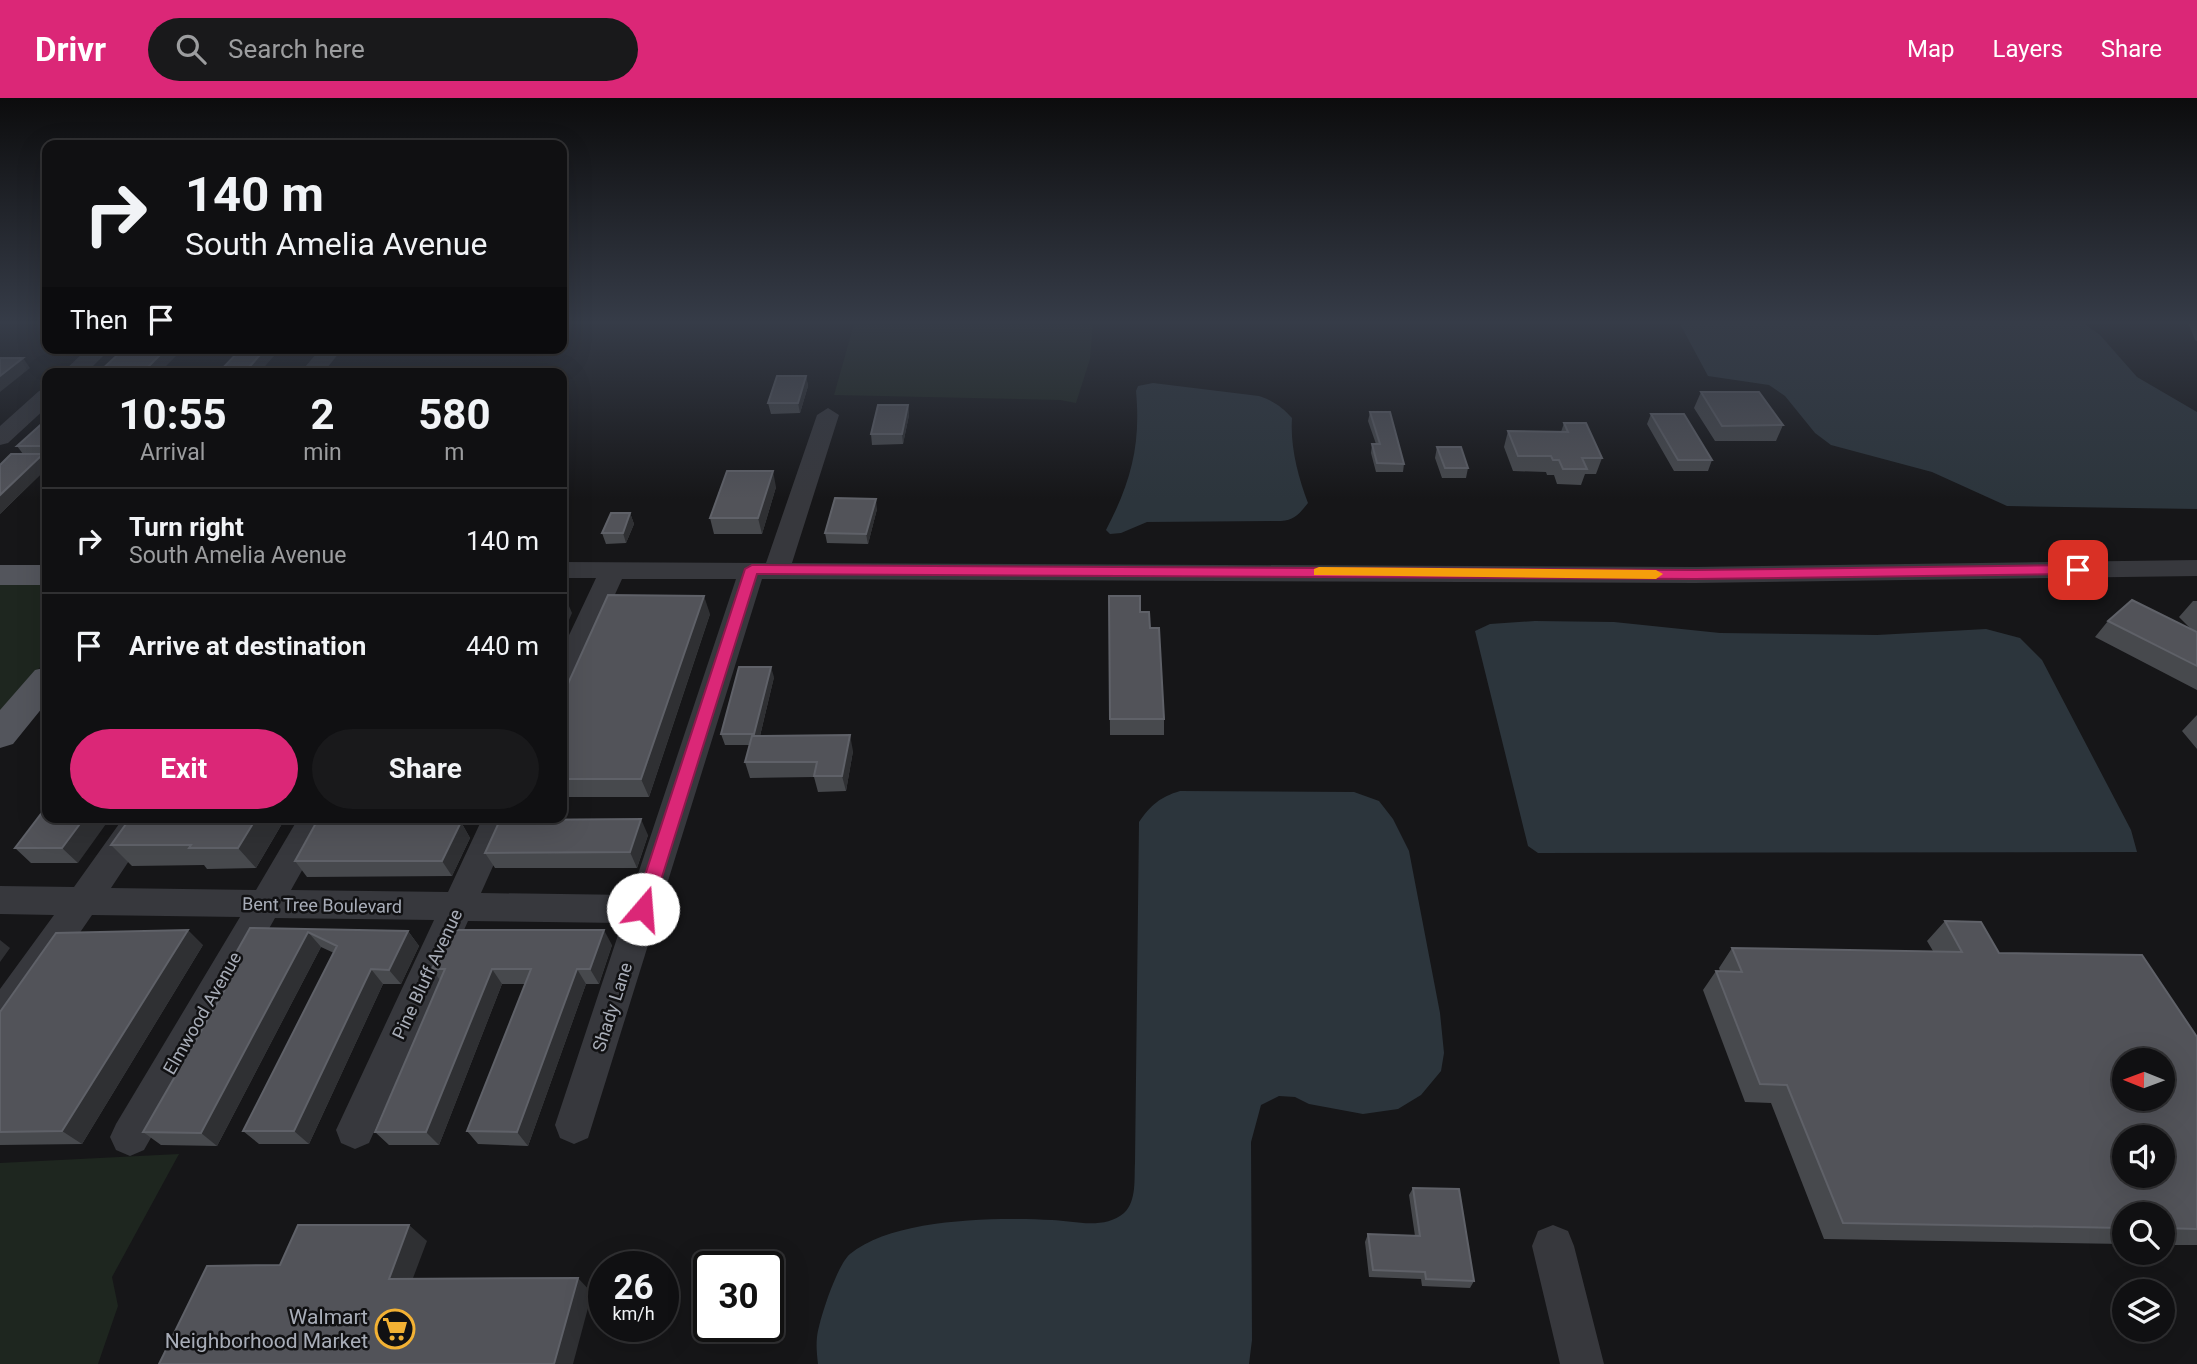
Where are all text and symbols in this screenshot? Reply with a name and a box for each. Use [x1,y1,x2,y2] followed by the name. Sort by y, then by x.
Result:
[148,18,638,81] search box
[35,30,106,69] text: Drivr
[172,30,210,68] icon: search
[228,34,365,64] text: Search here
[1907,35,1955,63] text: Map
[1993,35,2063,63] text: Layers
[2101,35,2162,63] text: Share
[185,166,324,223] text: 140 m
[70,168,161,259] icon: right
[185,225,487,263] text: South Amelia Avenue
[142,301,180,339] icon: arrive
[70,305,128,335] text: Then
[119,390,227,439] text: 10:55
[310,390,335,439] text: 2
[418,390,491,439] text: 580
[140,439,205,466] text: Arrival
[303,439,342,466] text: min
[444,439,464,466] text: m
[129,512,244,542] text: Turn right
[70,522,108,560] icon: right
[466,526,539,556] text: 140 m
[2048,540,2108,600] pin
[129,542,346,569] text: South Amelia Avenue
[2059,551,2097,589] icon: arrive
[70,627,108,665] icon: arrive
[129,631,366,661] text: Arrive at destination
[466,631,539,661] text: 440 m
[70,729,298,809] button: Exit
[312,729,539,809] button: Share
[606,872,680,946] position arrow
[242,893,402,917] street label: Bent Tree Boulevard
[388,906,466,1042] street label: Pine Bluff Avenue
[158,948,246,1078] street label: Elmwood Avenue
[588,960,636,1054] street label: Shady Lane
[2112,1048,2175,1111] north arrow
[2112,1048,2175,1342] map controls
[2112,1125,2175,1188] button: sound
[2112,1202,2175,1265] button: search
[693,1251,784,1342] speed limit sign: 30
[613,1267,654,1308] text: 26
[2112,1279,2175,1342] button: layers
[612,1303,655,1324] text: km/h
[165,1305,368,1353] place label: Walmart Neighborhood Market
[374,1308,416,1350] supermarket icon: Walmart Neighborhood Market

